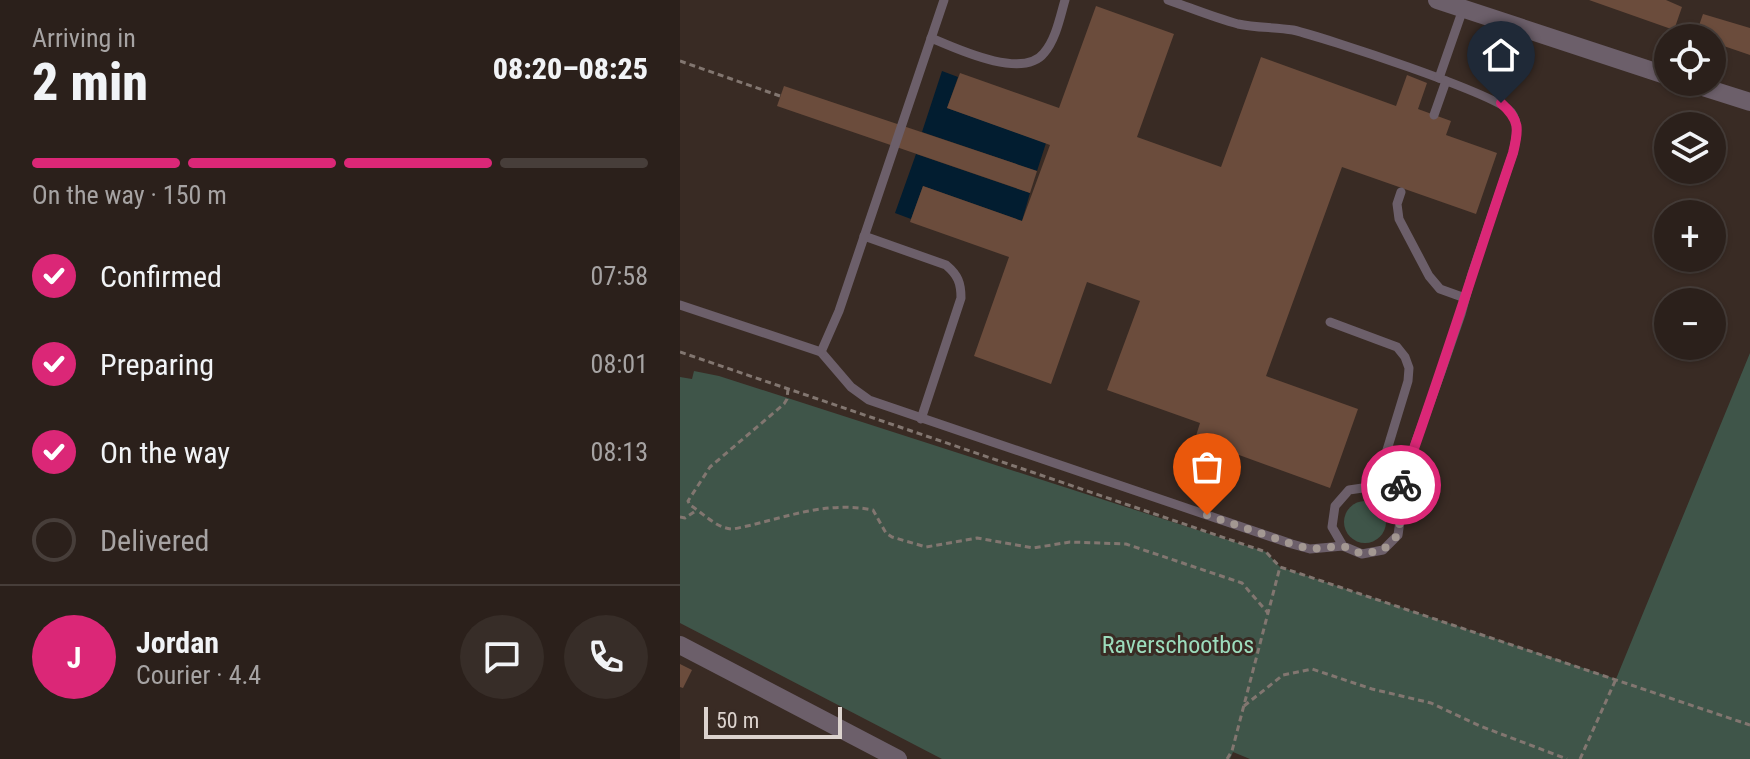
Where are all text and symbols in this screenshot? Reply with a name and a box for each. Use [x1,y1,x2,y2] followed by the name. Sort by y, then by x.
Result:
[1467,21,1535,103] pin
[32,23,136,53] text: Arriving in
[1654,24,1726,360] map controls
[1654,24,1726,96] button: locate
[1479,33,1523,77] icon: home
[493,51,648,86] text: 08:20–08:25
[32,52,148,113] text: 2 min
[1654,112,1726,184] button: layers
[32,180,227,210] text: On the way · 150 m
[1654,200,1726,272] button: +
[32,254,76,298] icon: check
[100,259,222,294] text: Confirmed
[591,261,648,291] text: 07:58
[1654,288,1726,360] button: −
[32,342,76,386] icon: check
[100,347,214,382] text: Preparing
[591,349,648,379] text: 08:01
[32,430,76,474] icon: check
[1173,433,1241,515] pin
[100,435,230,470] text: On the way
[591,437,648,467] text: 08:13
[1185,445,1229,489] icon: bag
[1361,445,1441,525] courier
[1379,463,1423,507] icon: bike
[100,523,209,558] text: Delivered
[460,615,544,699] button: chat
[564,615,648,699] button: phone
[136,625,219,660] text: Jordan
[1102,631,1254,659] park label: Raverschootbos
[67,640,81,675] text: J
[136,660,261,690] text: Courier · 4.4
[704,703,842,739] scale bar
[716,708,759,733] text: 50 m

